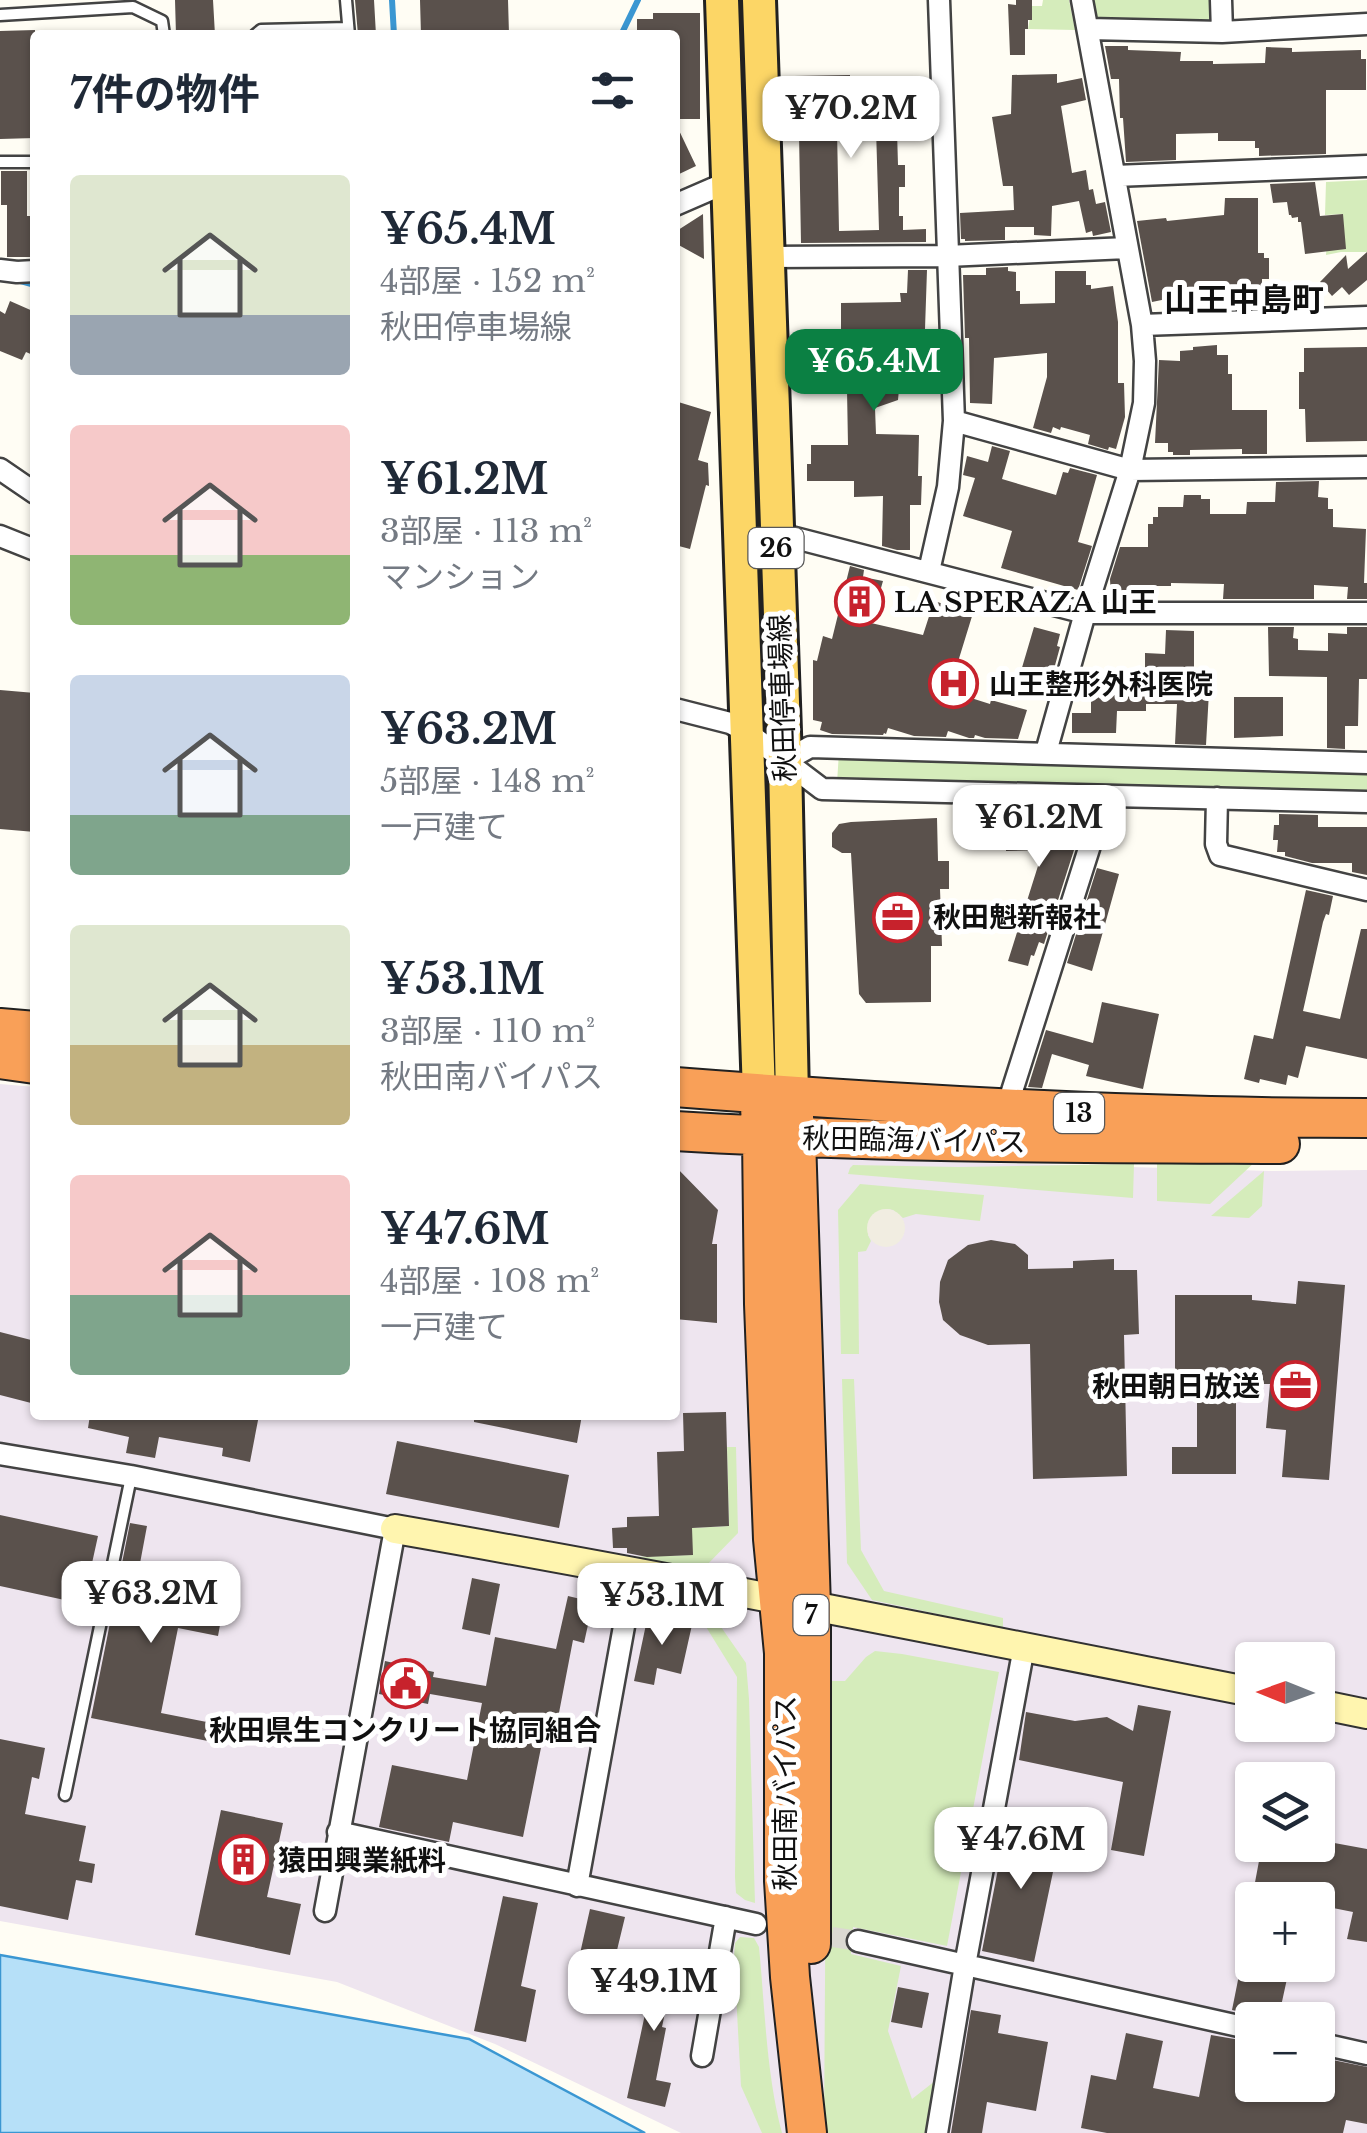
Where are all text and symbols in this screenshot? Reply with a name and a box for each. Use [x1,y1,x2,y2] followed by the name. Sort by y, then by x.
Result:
[585,63,640,118] icon: filters
[70,68,260,120] text: 7件の物件
[770,76,932,161] pin: ¥70.2M
[784,88,918,128] text: ¥70.2M
[380,203,556,255] text: ¥65.4M
[150,215,270,335] icon: home
[380,261,595,301] text: 4部屋 · 152 m²
[1164,280,1324,320] district label: 山王中島町
[380,307,572,347] text: 秋田停車場線
[793,329,955,414] pin: ¥65.4M
[807,341,941,381] text: ¥65.4M
[380,453,549,505] text: ¥61.2M
[150,465,270,585] icon: home
[380,511,592,551] text: 3部屋 · 113 m²
[748,528,804,568] road number: 26
[380,557,540,597] text: マンション
[833,576,885,628] building icon: LA SPERAZA 山王
[894,585,1157,620] place label: LA SPERAZA 山王
[762,613,803,783] street label: 秋田停車場線
[928,658,980,710] hospital icon: 山王整形外科医院
[989,667,1213,702] place label: 山王整形外科医院
[380,703,557,755] text: ¥63.2M
[150,715,270,835] icon: home
[380,761,595,801] text: 5部屋 · 148 m²
[958,785,1120,870] pin: ¥61.2M
[975,797,1103,837] text: ¥61.2M
[380,807,508,847] text: 一戸建て
[872,891,924,943] office icon: 秋田魁新報社
[933,900,1101,935] place label: 秋田魁新報社
[380,953,545,1005] text: ¥53.1M
[150,965,270,1085] icon: home
[380,1011,595,1051] text: 3部屋 · 110 m²
[380,1057,603,1097] text: 秋田南バイパス
[1054,1093,1104,1133] road number: 13
[802,1121,1026,1160] street label: 秋田臨海バイパス
[380,1203,550,1255] text: ¥47.6M
[150,1215,270,1335] icon: home
[380,1261,599,1301] text: 4部屋 · 108 m²
[380,1307,508,1347] text: 一戸建て
[1269,1360,1321,1412] office icon: 秋田朝日放送
[1092,1369,1260,1404] place label: 秋田朝日放送
[70,1561,232,1646] pin: ¥63.2M
[581,1563,743,1648] pin: ¥53.1M
[84,1573,218,1613] text: ¥63.2M
[599,1575,725,1615] text: ¥53.1M
[794,1595,828,1635] road number: 7
[1235,1642,1335,1742] north arrow
[1235,1642,1335,2102] map controls
[379,1657,431,1709] public building icon: 秋田県生コンクリート協同組合
[768,1695,803,1891] street label: 秋田南バイパス
[209,1713,601,1748] place label: 秋田県生コンクリート協同組合
[1235,1762,1335,1862] button: layers
[940,1807,1102,1892] pin: ¥47.6M
[956,1819,1086,1859] text: ¥47.6M
[217,1834,269,1886] building icon: 猿田興業紙料
[278,1843,446,1878] place label: 猿田興業紙料
[1235,1882,1335,1982] button: +
[573,1949,735,2034] pin: ¥49.1M
[590,1961,718,2001] text: ¥49.1M
[1235,2002,1335,2102] button: −

